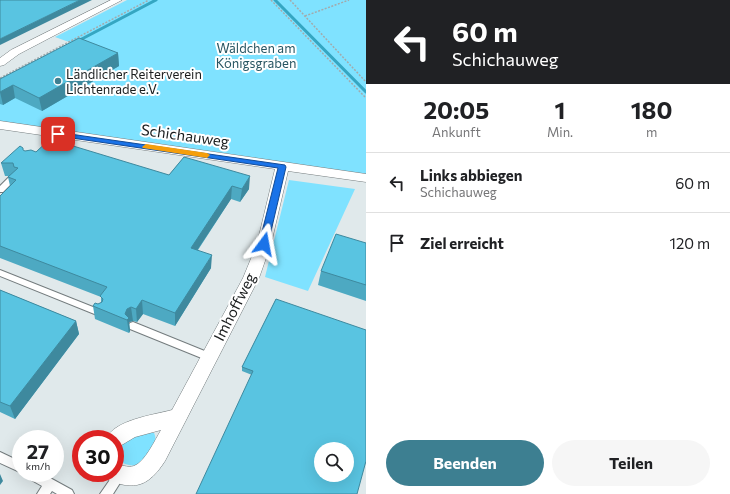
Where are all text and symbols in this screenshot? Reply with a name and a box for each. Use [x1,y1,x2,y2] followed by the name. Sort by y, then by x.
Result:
[452,14,518,48] text: 60 m
[386,16,438,68] icon: left
[216,40,296,71] park label: Wäldchen am Königsgraben
[452,48,558,70] text: Schichauweg
[66,66,202,97] place label: Ländlicher Reiterverein Lichtenrade e.V.
[53,76,63,86] marker: Ländlicher Reiterverein Lichtenrade e.V.
[424,95,489,124] text: 20:05
[555,95,565,124] text: 1
[631,95,672,124] text: 180
[41,117,75,151] pin
[140,120,230,150] street label: Schichauweg
[47,123,69,145] icon: arrive
[432,124,481,140] text: Ankunft
[547,124,573,140] text: Min.
[646,124,657,140] text: m
[420,166,522,184] text: Links abbiegen
[386,172,408,194] icon: left
[675,174,710,192] text: 60 m
[420,184,497,200] text: Schichauweg
[243,223,285,265] position arrow
[386,232,408,254] icon: arrive
[420,234,504,252] text: Ziel erreicht
[670,234,710,252] text: 120 m
[209,269,259,344] street label: Imhoffweg
[72,430,124,482] speed limit sign: 30
[27,439,49,463] text: 27
[386,440,544,486] button: Beenden
[552,440,710,486] button: Teilen
[314,442,354,482] map controls
[314,442,354,482] button: search
[26,460,50,472] text: km/h

